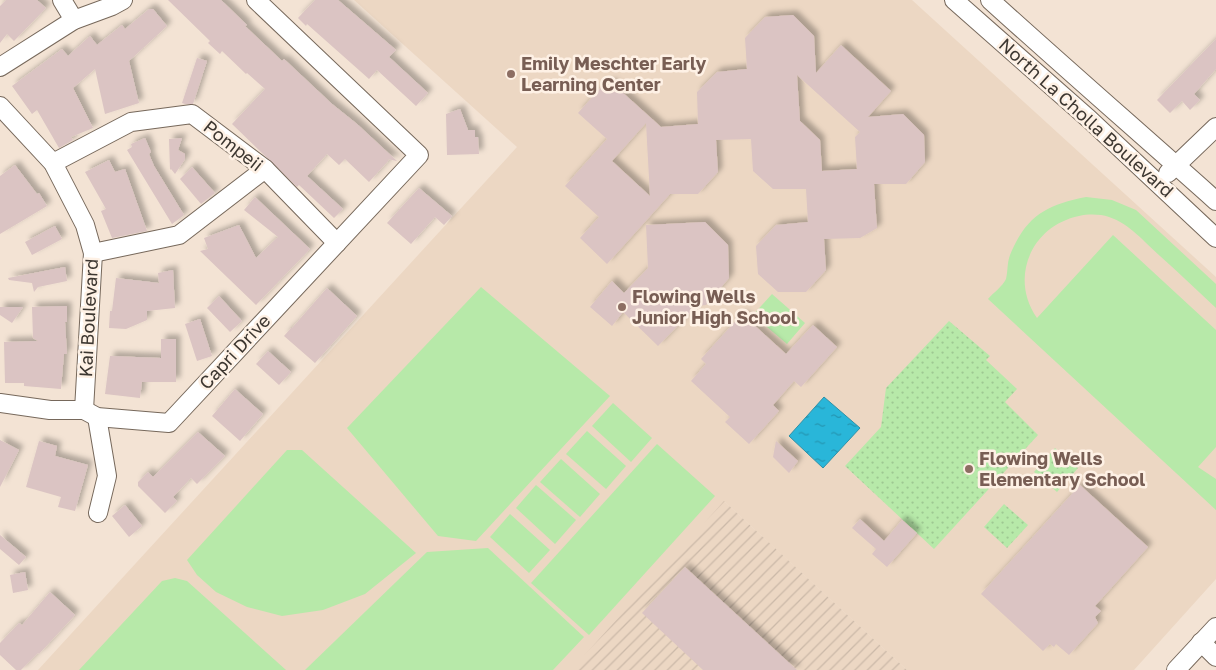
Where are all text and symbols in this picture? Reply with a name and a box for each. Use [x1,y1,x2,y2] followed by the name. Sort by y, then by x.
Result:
[995,33,1178,201] street label: North La Cholla Boulevard
[521,52,707,95] place label: Emily Meschter Early Learning Center
[505,68,517,80] marker: Emily Meschter Early Learning Center
[199,115,268,175] street label: Pompeii
[74,258,102,378] street label: Kai Boulevard
[632,285,797,328] place label: Flowing Wells Junior High School
[616,301,628,313] marker: Flowing Wells Junior High School
[194,309,275,393] street label: Capri Drive
[979,447,1145,490] place label: Flowing Wells Elementary School
[963,463,975,475] marker: Flowing Wells Elementary School

